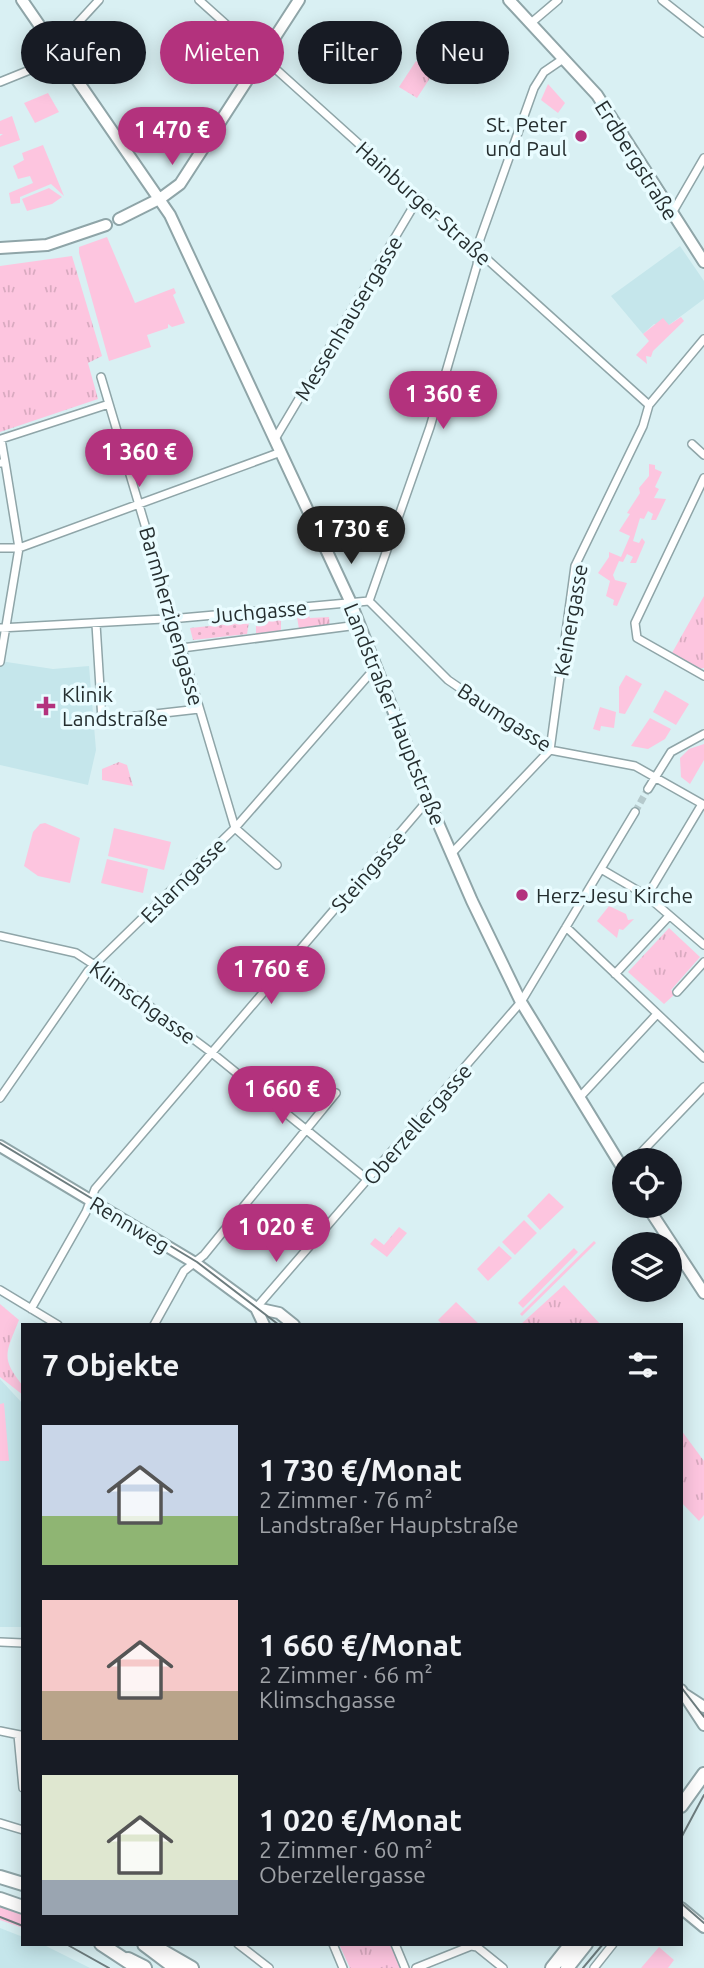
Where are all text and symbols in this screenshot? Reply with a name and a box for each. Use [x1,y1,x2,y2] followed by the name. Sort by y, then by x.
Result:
[21,21,146,84] chip: Kaufen
[160,21,284,84] chip: Mieten
[298,21,402,84] chip: Filter
[416,21,509,84] chip: Neu
[591,96,683,224] street label: Erdbergstraße
[107,108,237,167] pin: 1 470 €
[485,112,567,160] place label: St. Peter und Paul
[134,117,210,142] text: 1 470 €
[573,128,589,144] marker: St. Peter und Paul
[352,136,496,270] street label: Hainburger Straße
[289,231,407,405] street label: Messenhausergasse
[378,372,508,431] pin: 1 360 €
[405,381,481,406] text: 1 360 €
[74,430,204,489] pin: 1 360 €
[101,439,177,464] text: 1 360 €
[286,506,416,566] pin: 1 730 €
[313,516,389,541] text: 1 730 €
[135,524,209,708] street label: Barmherzigengasse
[548,562,592,678] street label: Keinergasse
[210,595,308,627] street label: Juchgasse
[339,600,451,828] street label: Landstraßer Hauptstraße
[454,678,556,756] street label: Baumgasse
[62,682,168,730] place label: Klinik Landstraße
[36,696,56,716] marker: Klinik Landstraße
[326,825,410,917] street label: Steingasse
[136,833,230,927] street label: Eslarngasse
[536,883,693,907] place label: Herz-Jesu Kirche
[514,887,530,903] marker: Herz-Jesu Kirche
[206,946,336,1006] pin: 1 760 €
[85,956,201,1048] street label: Klimschgasse
[233,956,309,981] text: 1 760 €
[358,1059,476,1189] street label: Oberzellergasse
[217,1066,347,1126] pin: 1 660 €
[244,1076,320,1101] text: 1 660 €
[612,1148,682,1302] map controls
[612,1148,682,1218] button: locate
[86,1191,174,1257] street label: Rennweg
[211,1204,341,1264] pin: 1 020 €
[238,1214,314,1239] text: 1 020 €
[612,1232,682,1302] button: layers
[624,1346,662,1384] icon: filters
[42,1348,180,1382] text: 7 Objekte
[98,1453,182,1537] icon: home
[259,1453,462,1487] text: 1 730 €/Monat
[259,1487,433,1512] text: 2 Zimmer · 76 m²
[259,1512,519,1537] text: Landstraßer Hauptstraße
[98,1628,182,1712] icon: home
[259,1628,462,1662] text: 1 660 €/Monat
[259,1662,433,1687] text: 2 Zimmer · 66 m²
[259,1687,396,1712] text: Klimschgasse
[98,1803,182,1887] icon: home
[259,1803,462,1837] text: 1 020 €/Monat
[259,1837,433,1862] text: 2 Zimmer · 60 m²
[259,1862,426,1887] text: Oberzellergasse

